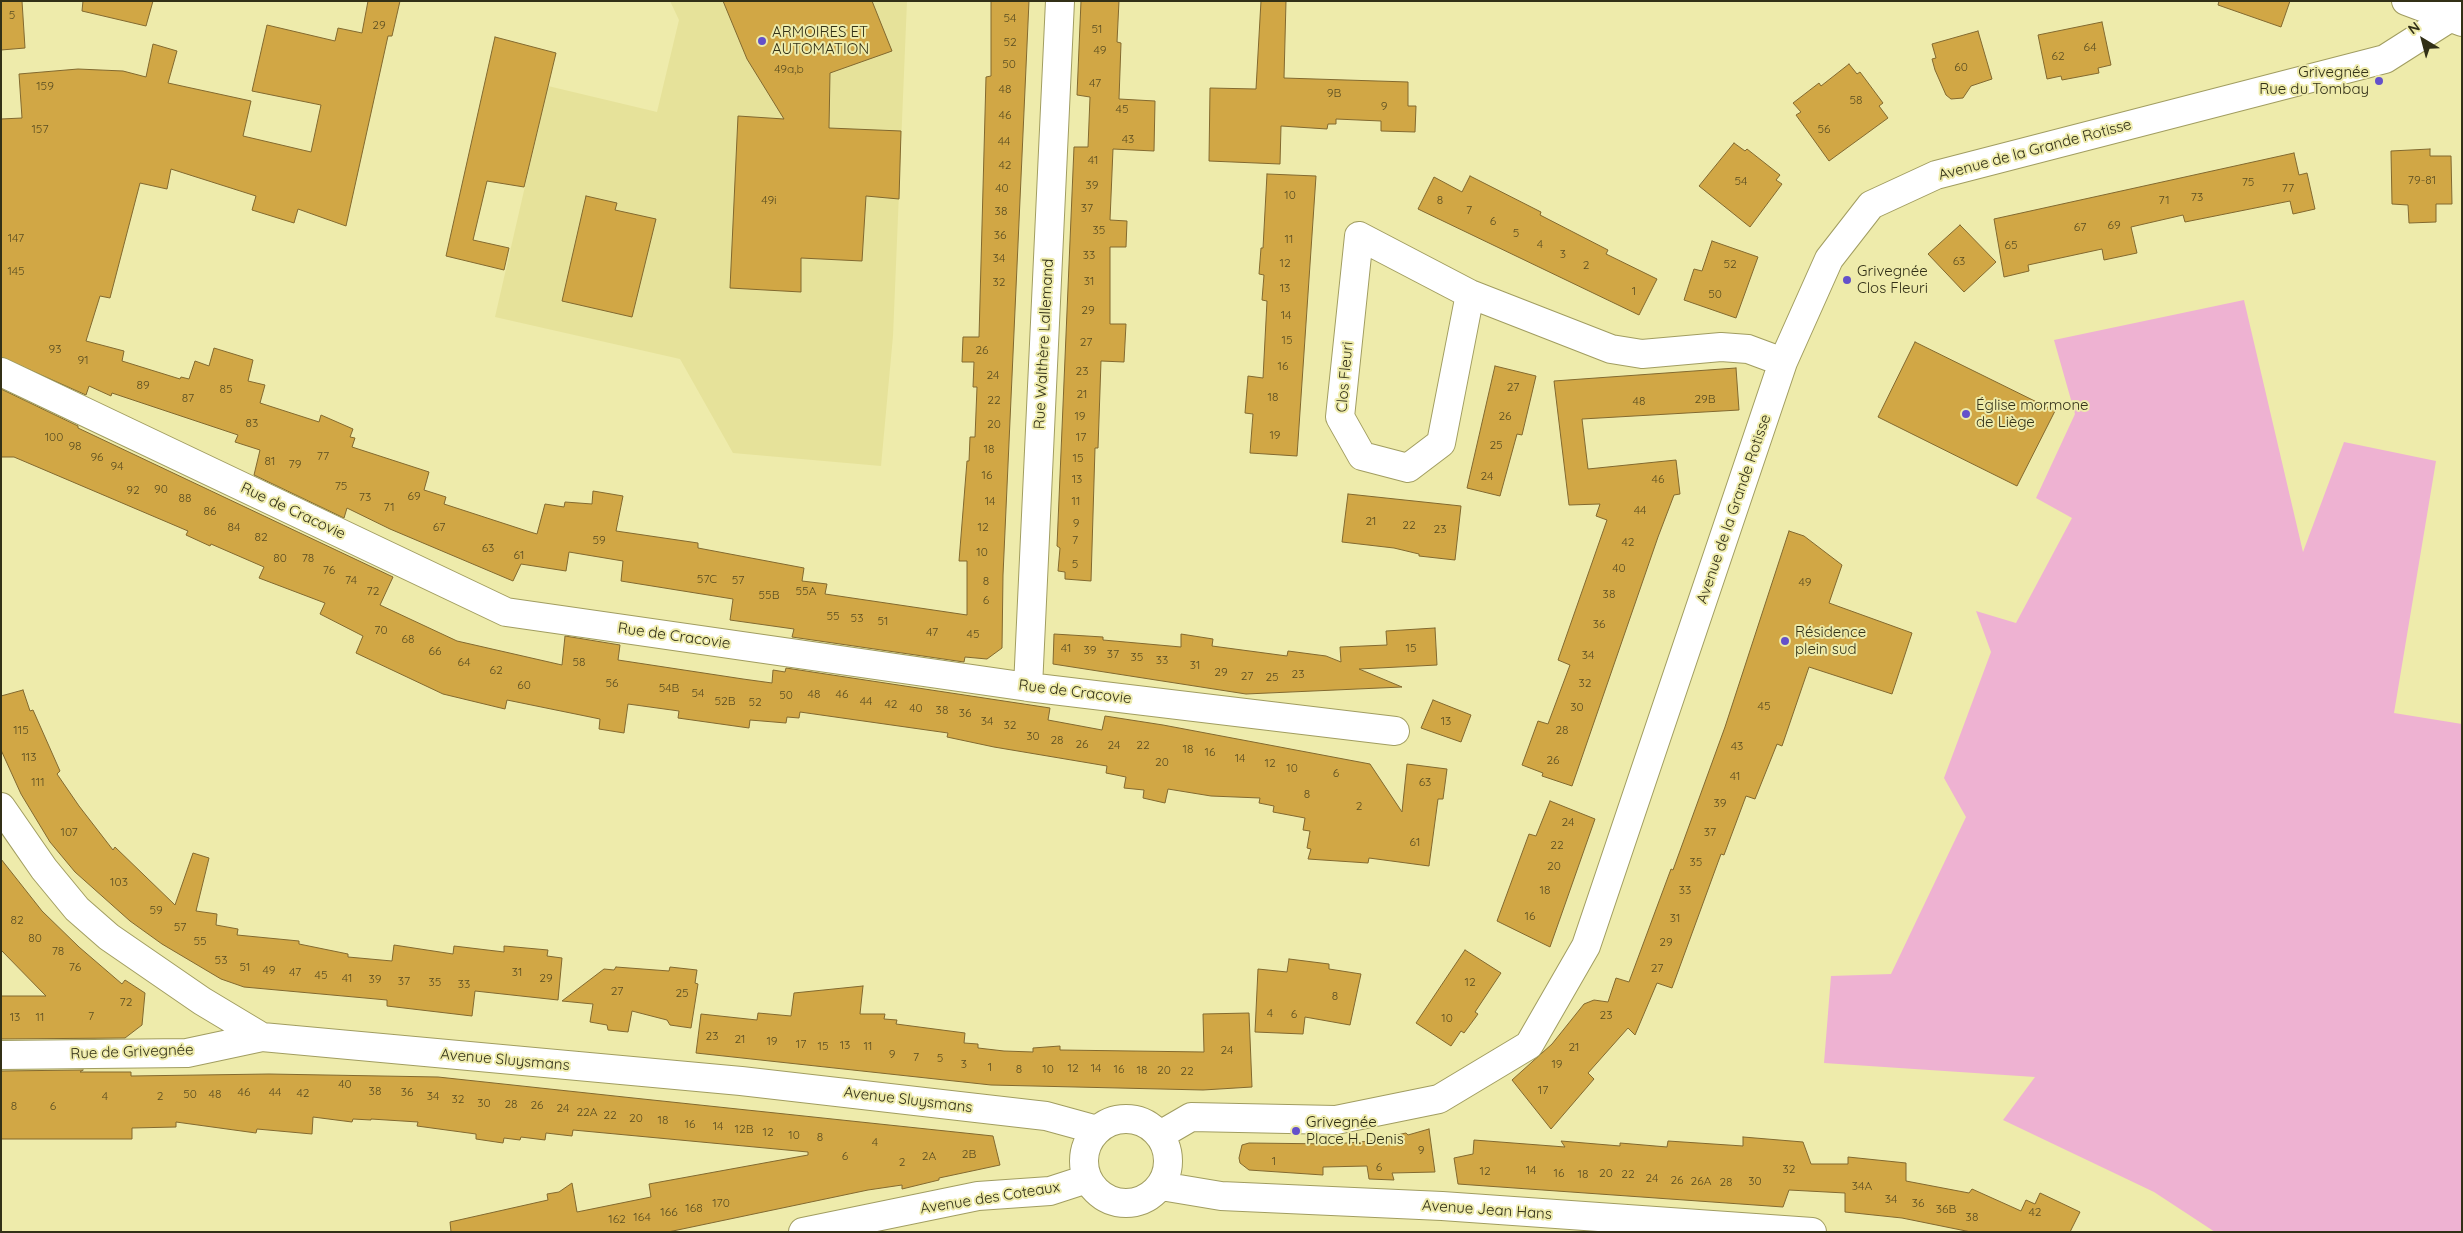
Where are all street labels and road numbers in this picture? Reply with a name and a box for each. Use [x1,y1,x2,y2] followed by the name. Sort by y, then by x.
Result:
[1937,116,2133,184] street label: Avenue de la Grande Rotisse
[1031,258,1057,430] street label: Rue Walthère Lallemand
[1333,341,1357,413] street label: Clos Fleuri
[1693,412,1775,606] street label: Avenue de la Grande Rotisse
[238,479,348,543] street label: Rue de Cracovie
[617,619,731,653] street label: Rue de Cracovie
[1018,676,1132,708] street label: Rue de Cracovie
[70,1041,194,1063] street label: Rue de Grivegnée
[440,1045,570,1075] street label: Avenue Sluysmans
[843,1083,973,1117] street label: Avenue Sluysmans
[919,1178,1061,1218] street label: Avenue des Coteaux
[1422,1196,1552,1224] street label: Avenue Jean Hans

